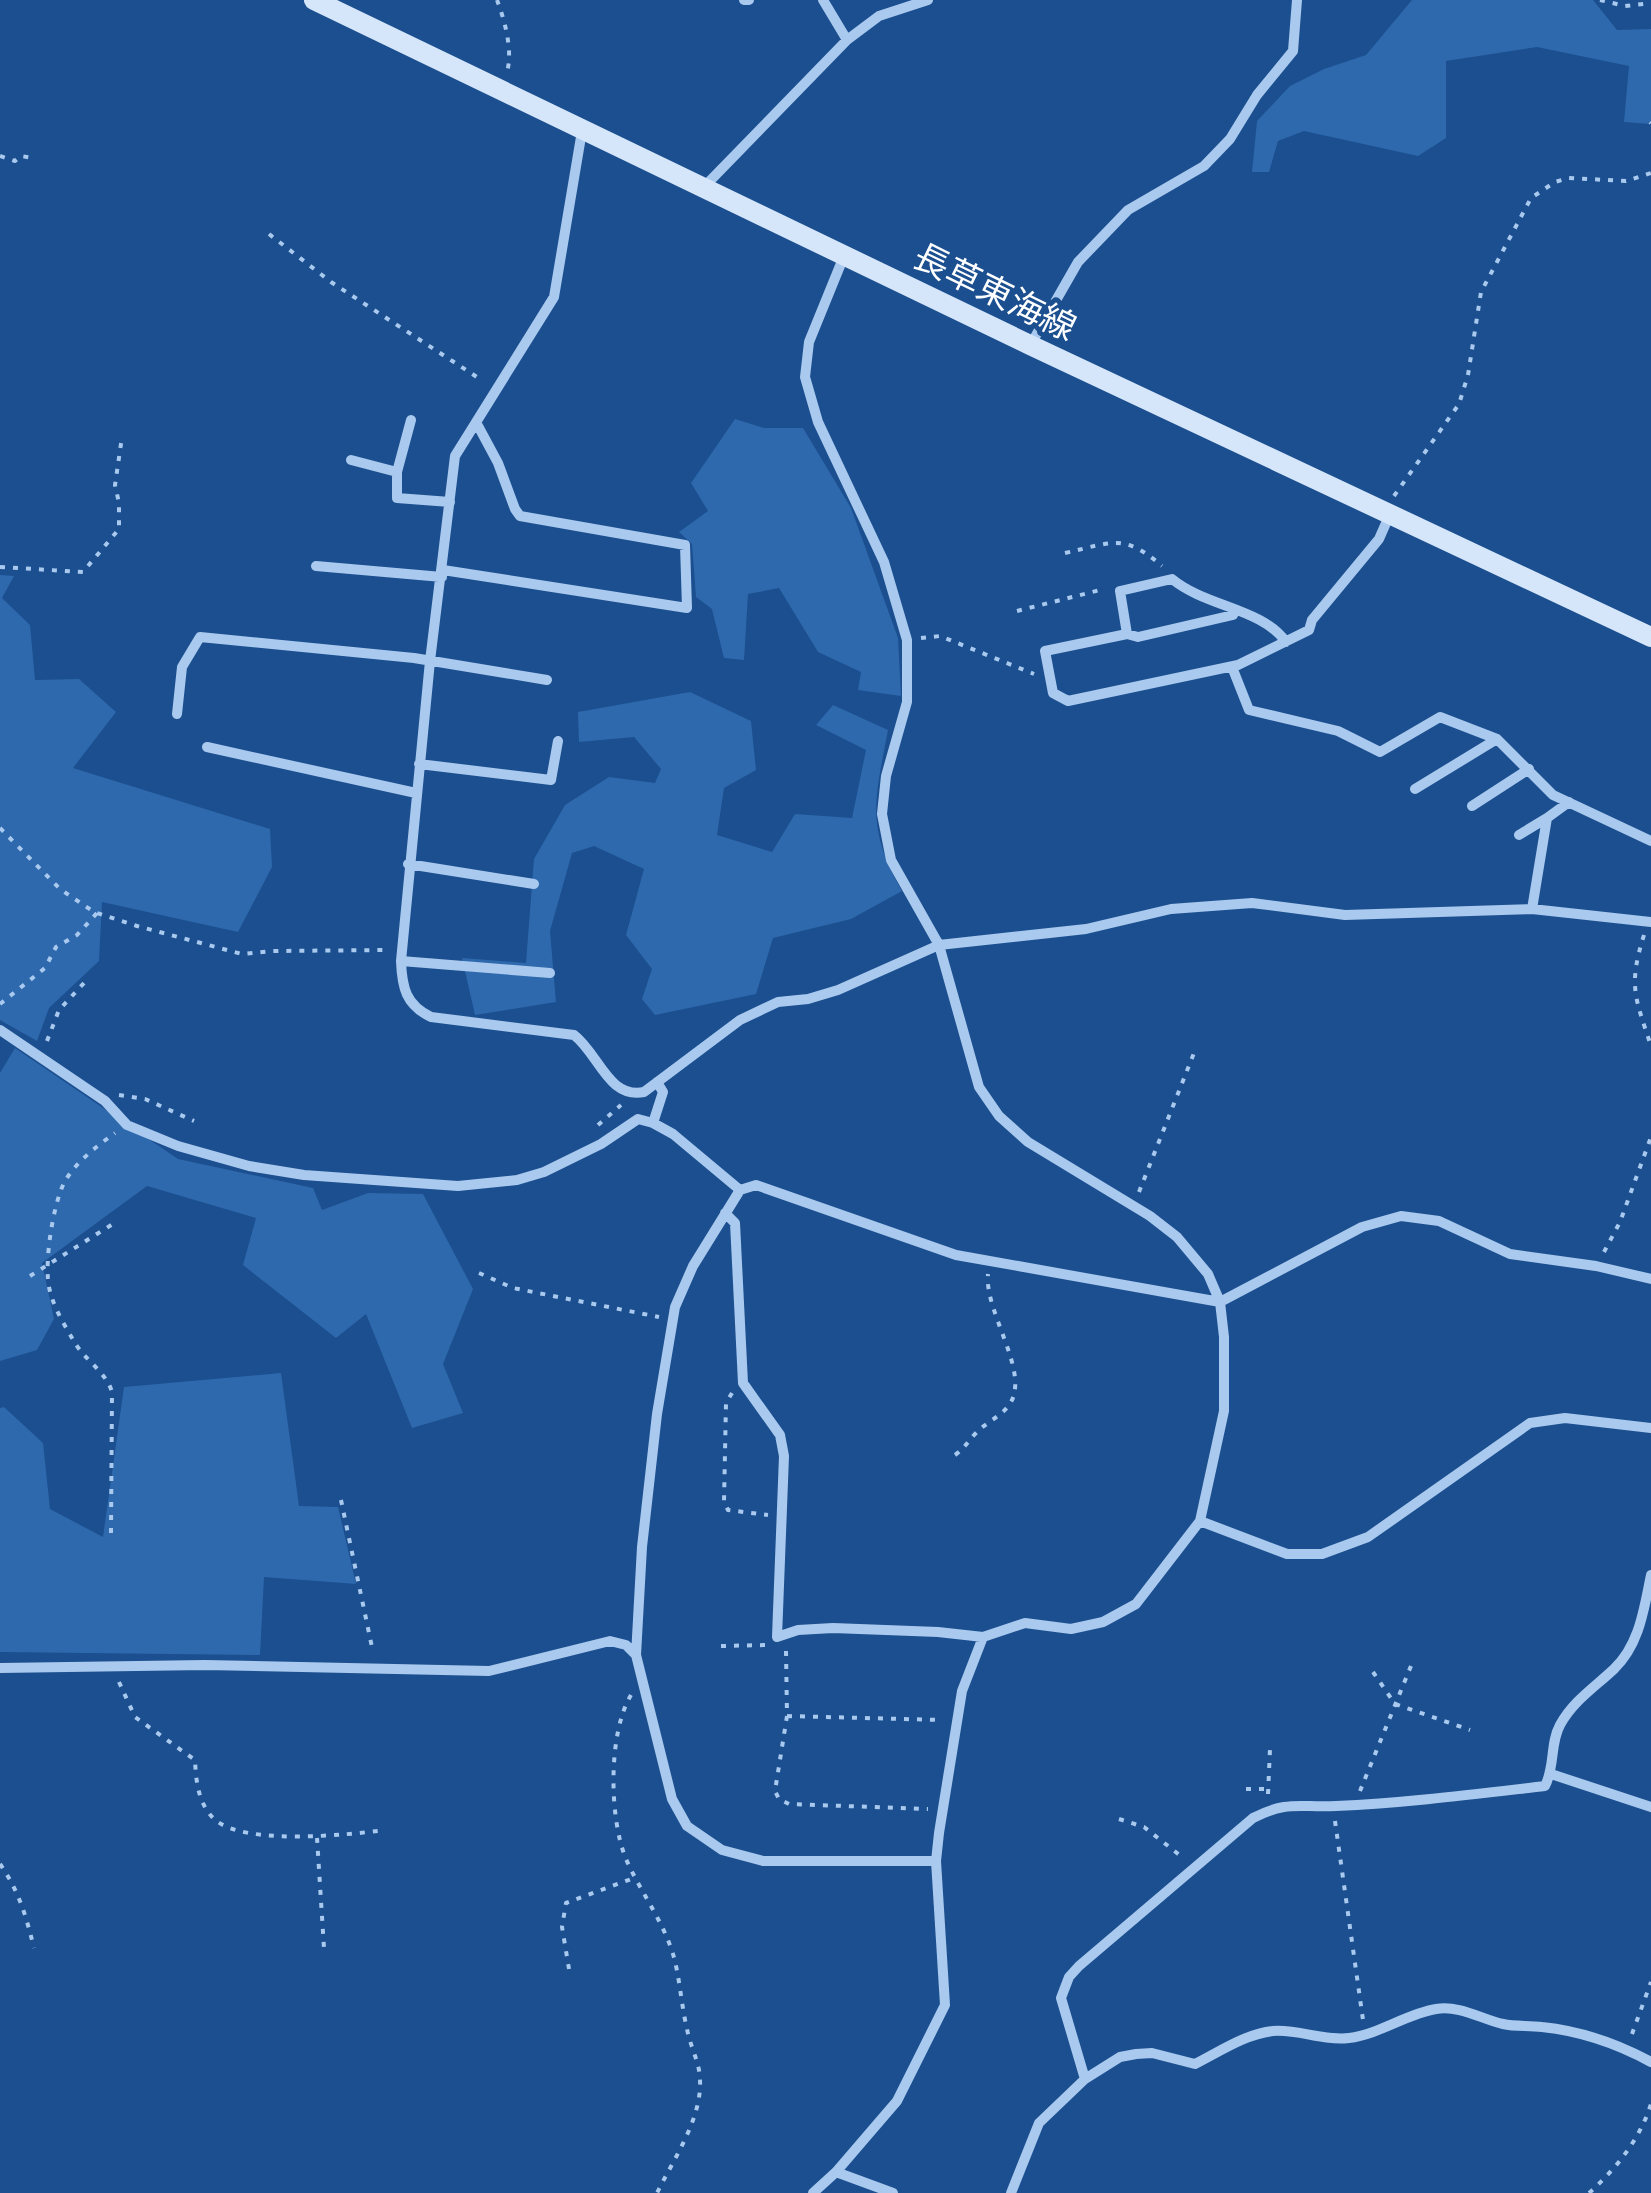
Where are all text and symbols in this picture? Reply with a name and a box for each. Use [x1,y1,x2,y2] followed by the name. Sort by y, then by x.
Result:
[907,234,1083,350] street label: 長草東海線

